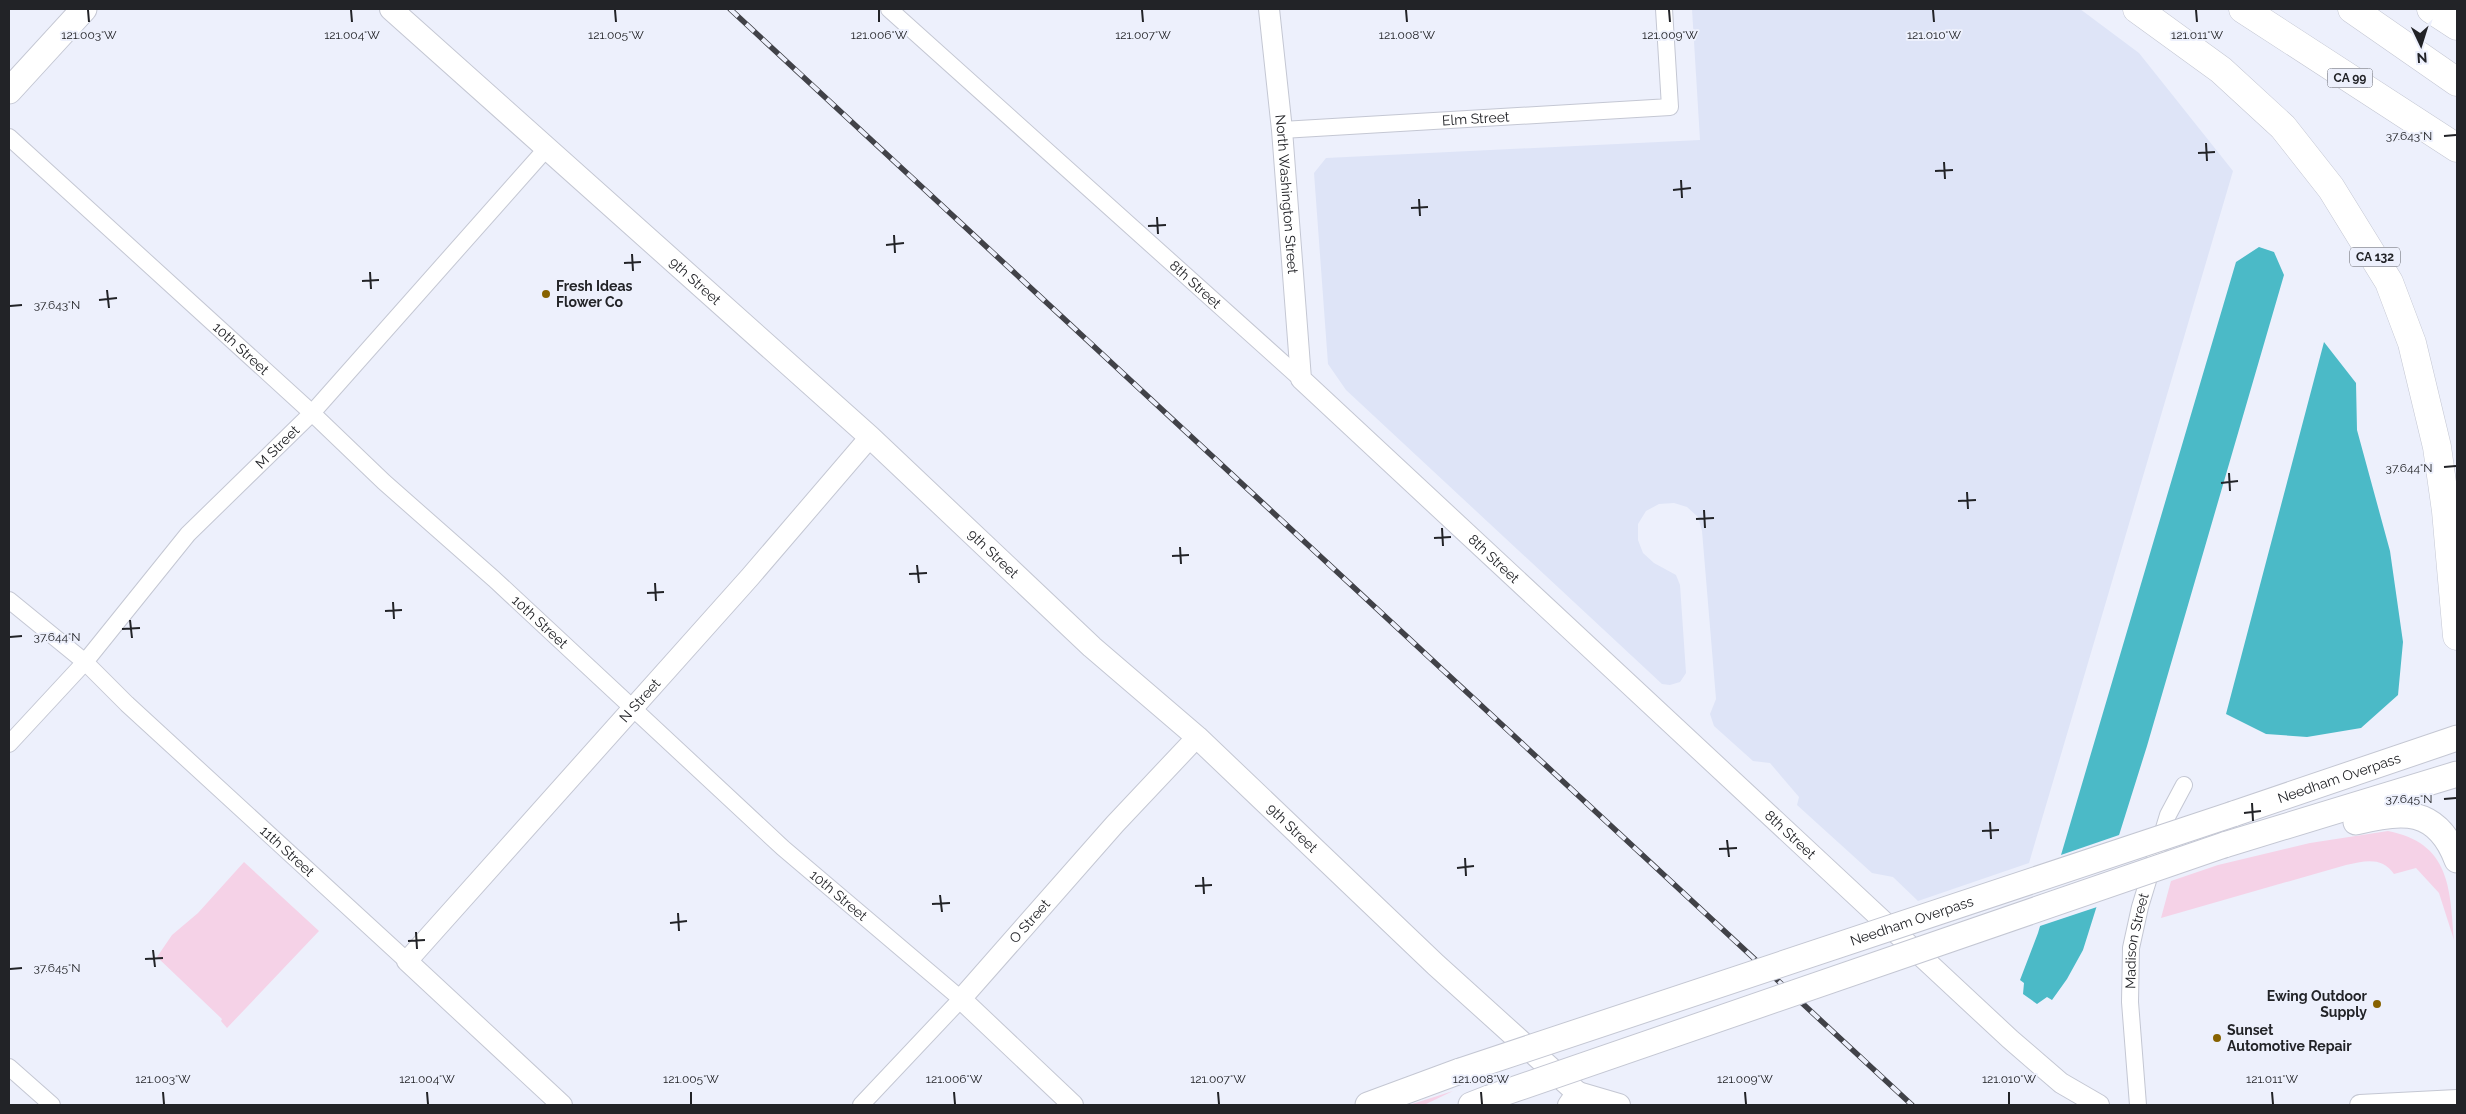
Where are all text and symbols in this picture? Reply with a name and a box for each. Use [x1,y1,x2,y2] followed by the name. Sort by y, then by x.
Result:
[2396,20,2446,70] north arrow
[61,28,117,42] text: 121.003°W
[324,28,380,42] text: 121.004°W
[588,28,644,42] text: 121.005°W
[851,28,908,42] text: 121.006°W
[1115,28,1171,42] text: 121.007°W
[1379,28,1436,42] text: 121.008°W
[1642,28,1698,42] text: 121.009°W
[1907,28,1962,42] text: 121.010°W
[2171,28,2223,42] text: 121.011°W
[2416,50,2428,66] text: N
[2328,68,2372,88] road number: CA 99
[1441,109,1510,129] street label: Elm Street
[1272,114,1301,275] street label: North Washington Street
[2386,129,2432,143] text: 37.643°N
[2350,248,2400,266] road number: CA 132
[666,254,724,308] street label: 9th Street
[1167,257,1225,312] street label: 8th Street
[556,278,632,310] place label: Fresh Ideas Flower Co
[540,288,552,300] marker: Fresh Ideas Flower Co
[34,298,80,312] text: 37.643°N
[210,319,273,378] street label: 10th Street
[252,422,303,472] street label: M Street
[2386,461,2432,475] text: 37.644°N
[965,526,1022,581] street label: 9th Street
[1465,531,1523,586] street label: 8th Street
[509,592,571,652] street label: 10th Street
[34,630,80,644] text: 37.644°N
[616,675,664,726] street label: N Street
[2276,750,2403,806] street label: Needham Overpass
[2385,792,2433,806] text: 37.645°N
[1264,800,1321,856] street label: 9th Street
[1762,807,1819,862] street label: 8th Street
[257,822,318,880] street label: 11th Street
[807,866,871,924] street label: 10th Street
[2122,891,2152,989] street label: Madison Street
[1848,893,1976,949] street label: Needham Overpass
[1006,896,1053,946] street label: O Street
[33,961,81,975] text: 37.645°N
[2267,988,2368,1020] place label: Ewing Outdoor Supply
[2371,998,2383,1010] marker: Ewing Outdoor Supply
[2227,1022,2352,1054] place label: Sunset Automotive Repair
[2211,1032,2223,1044] marker: Sunset Automotive Repair
[135,1072,191,1086] text: 121.003°W
[399,1072,455,1086] text: 121.004°W
[663,1072,719,1086] text: 121.005°W
[926,1072,983,1086] text: 121.006°W
[1190,1072,1246,1086] text: 121.007°W
[1453,1072,1510,1086] text: 121.008°W
[1717,1072,1773,1086] text: 121.009°W
[1982,1072,2037,1086] text: 121.010°W
[2246,1072,2298,1086] text: 121.011°W

